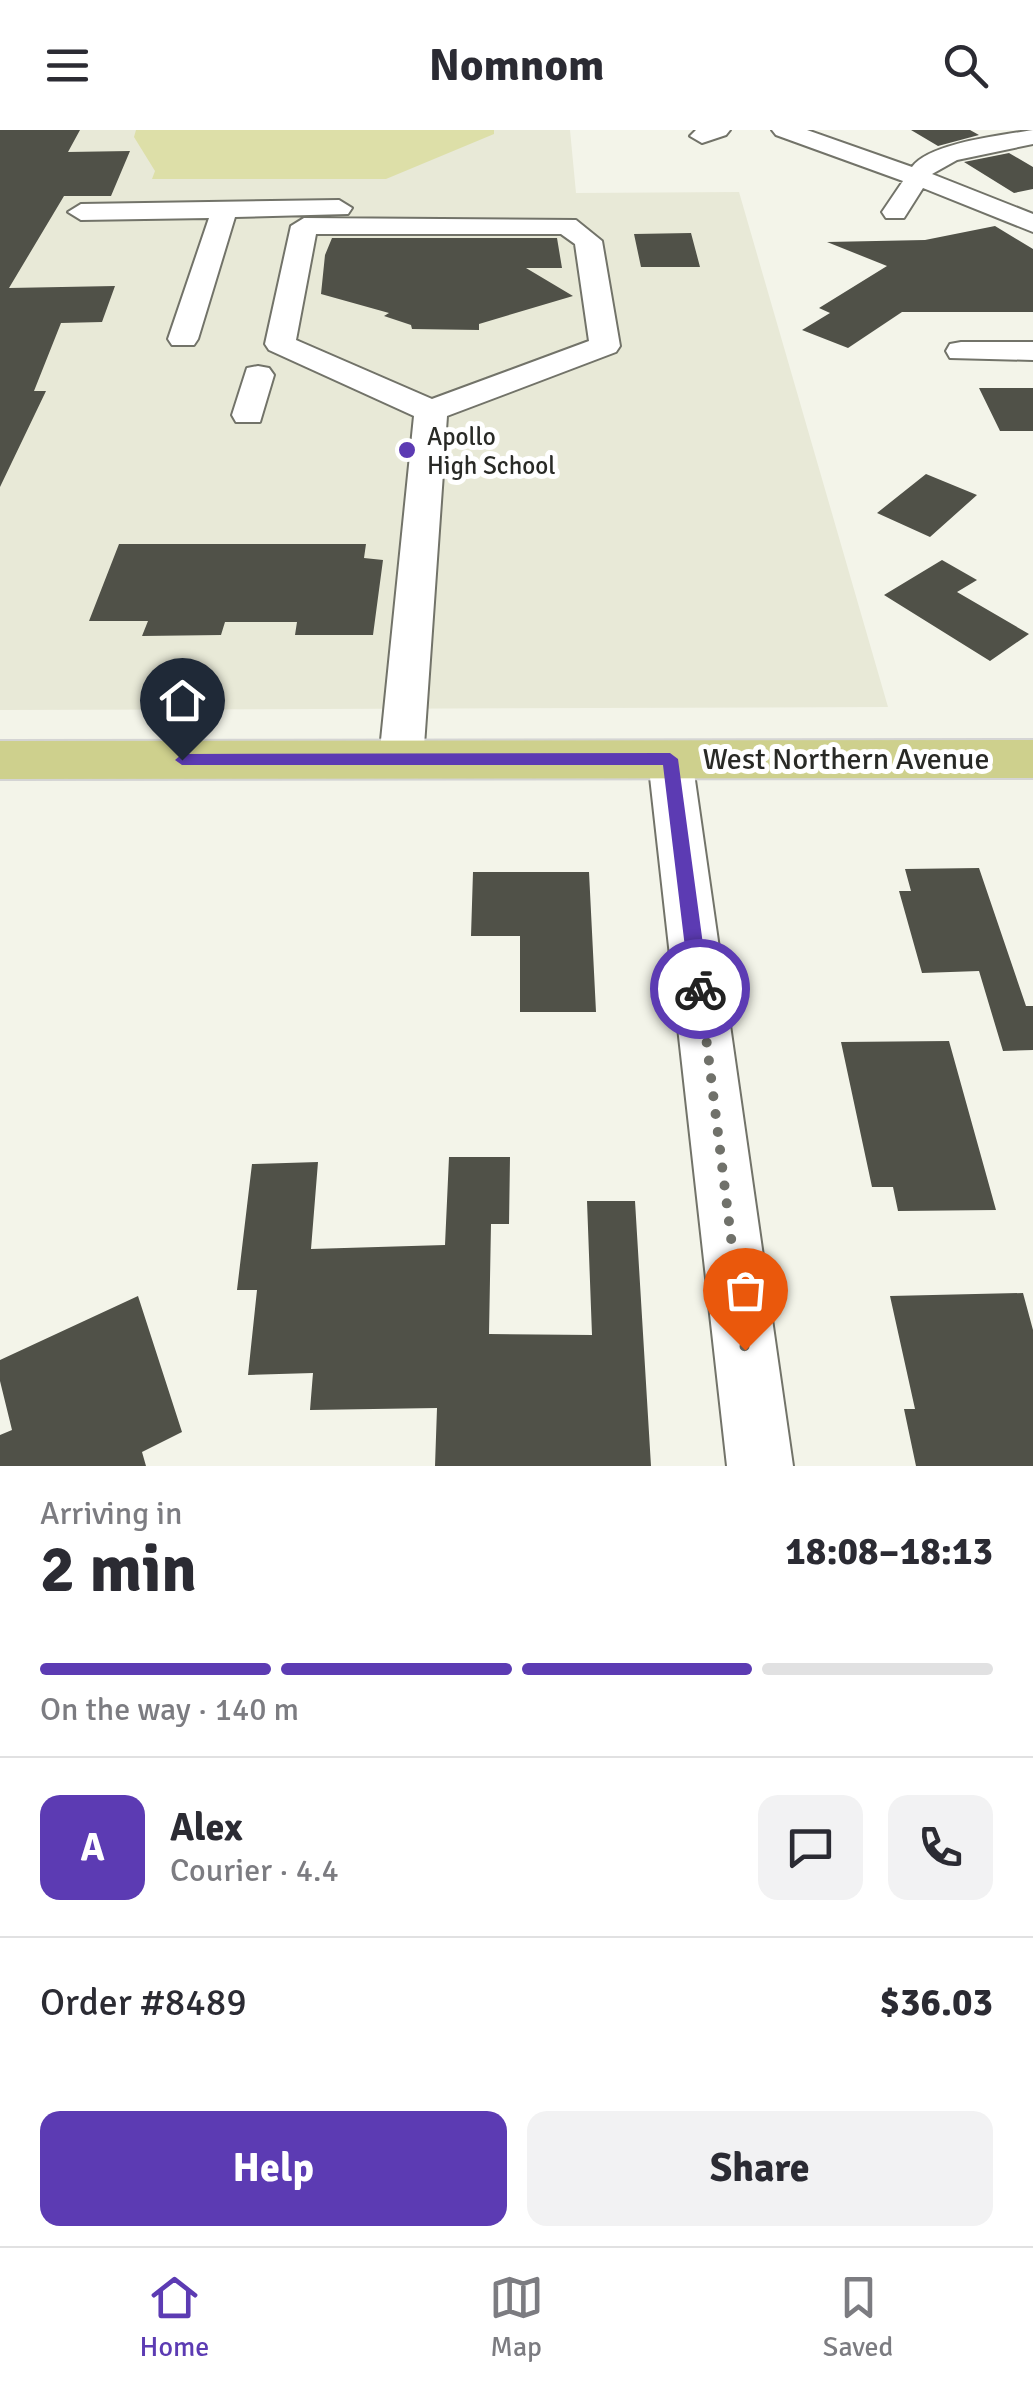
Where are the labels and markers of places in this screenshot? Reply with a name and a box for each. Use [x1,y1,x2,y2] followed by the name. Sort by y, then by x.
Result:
[427,421,556,481] place label: Apollo High School
[396,439,418,461] marker: Apollo High School
[140,658,225,761] pin
[703,1248,788,1351] pin

